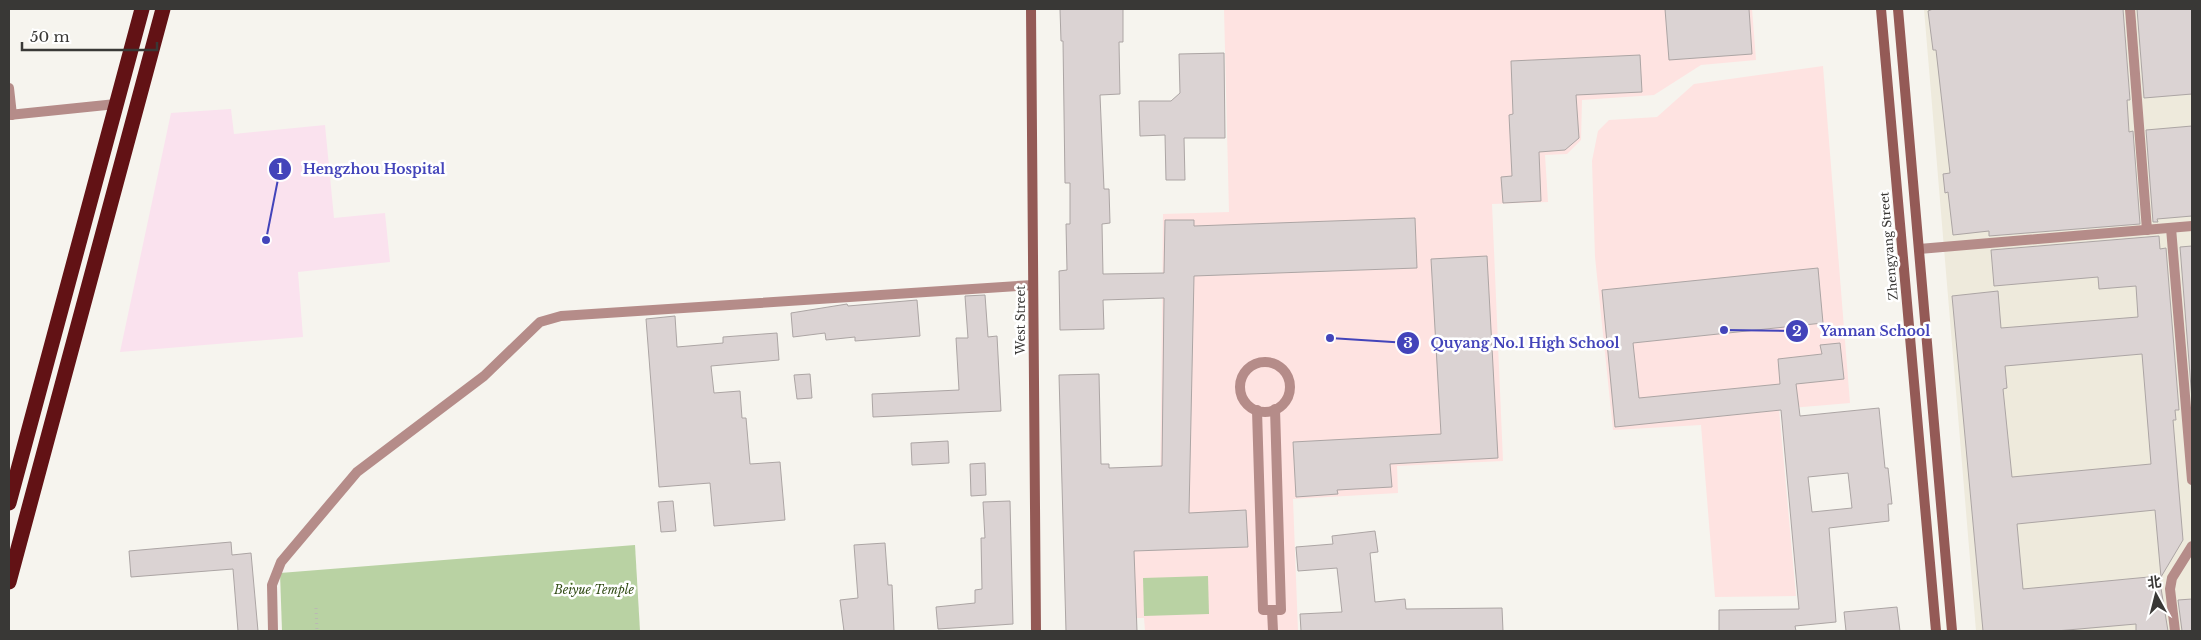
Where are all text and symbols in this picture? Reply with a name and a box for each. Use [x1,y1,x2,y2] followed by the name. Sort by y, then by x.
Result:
[22,20,158,52] scale bar
[30,27,70,46] text: 50 m
[268,154,455,183] callout: Hengzhou Hospital
[277,159,284,178] text: 1
[303,160,445,178] text: Hengzhou Hospital
[1876,191,1901,301] street label: Zhengyang Street
[1013,285,1028,356] street label: West Street
[1784,316,1940,345] callout: Yannan School
[1792,321,1802,340] text: 2
[1819,322,1930,340] text: Yannan School
[1395,329,1629,358] callout: Quyang No.1 High School
[1403,333,1413,352] text: 3
[1431,334,1619,352] text: Quyang No.1 High School
[2131,570,2181,620] north arrow
[2146,572,2162,592] text: 北
[553,582,635,597] park label: Beiyue Temple

